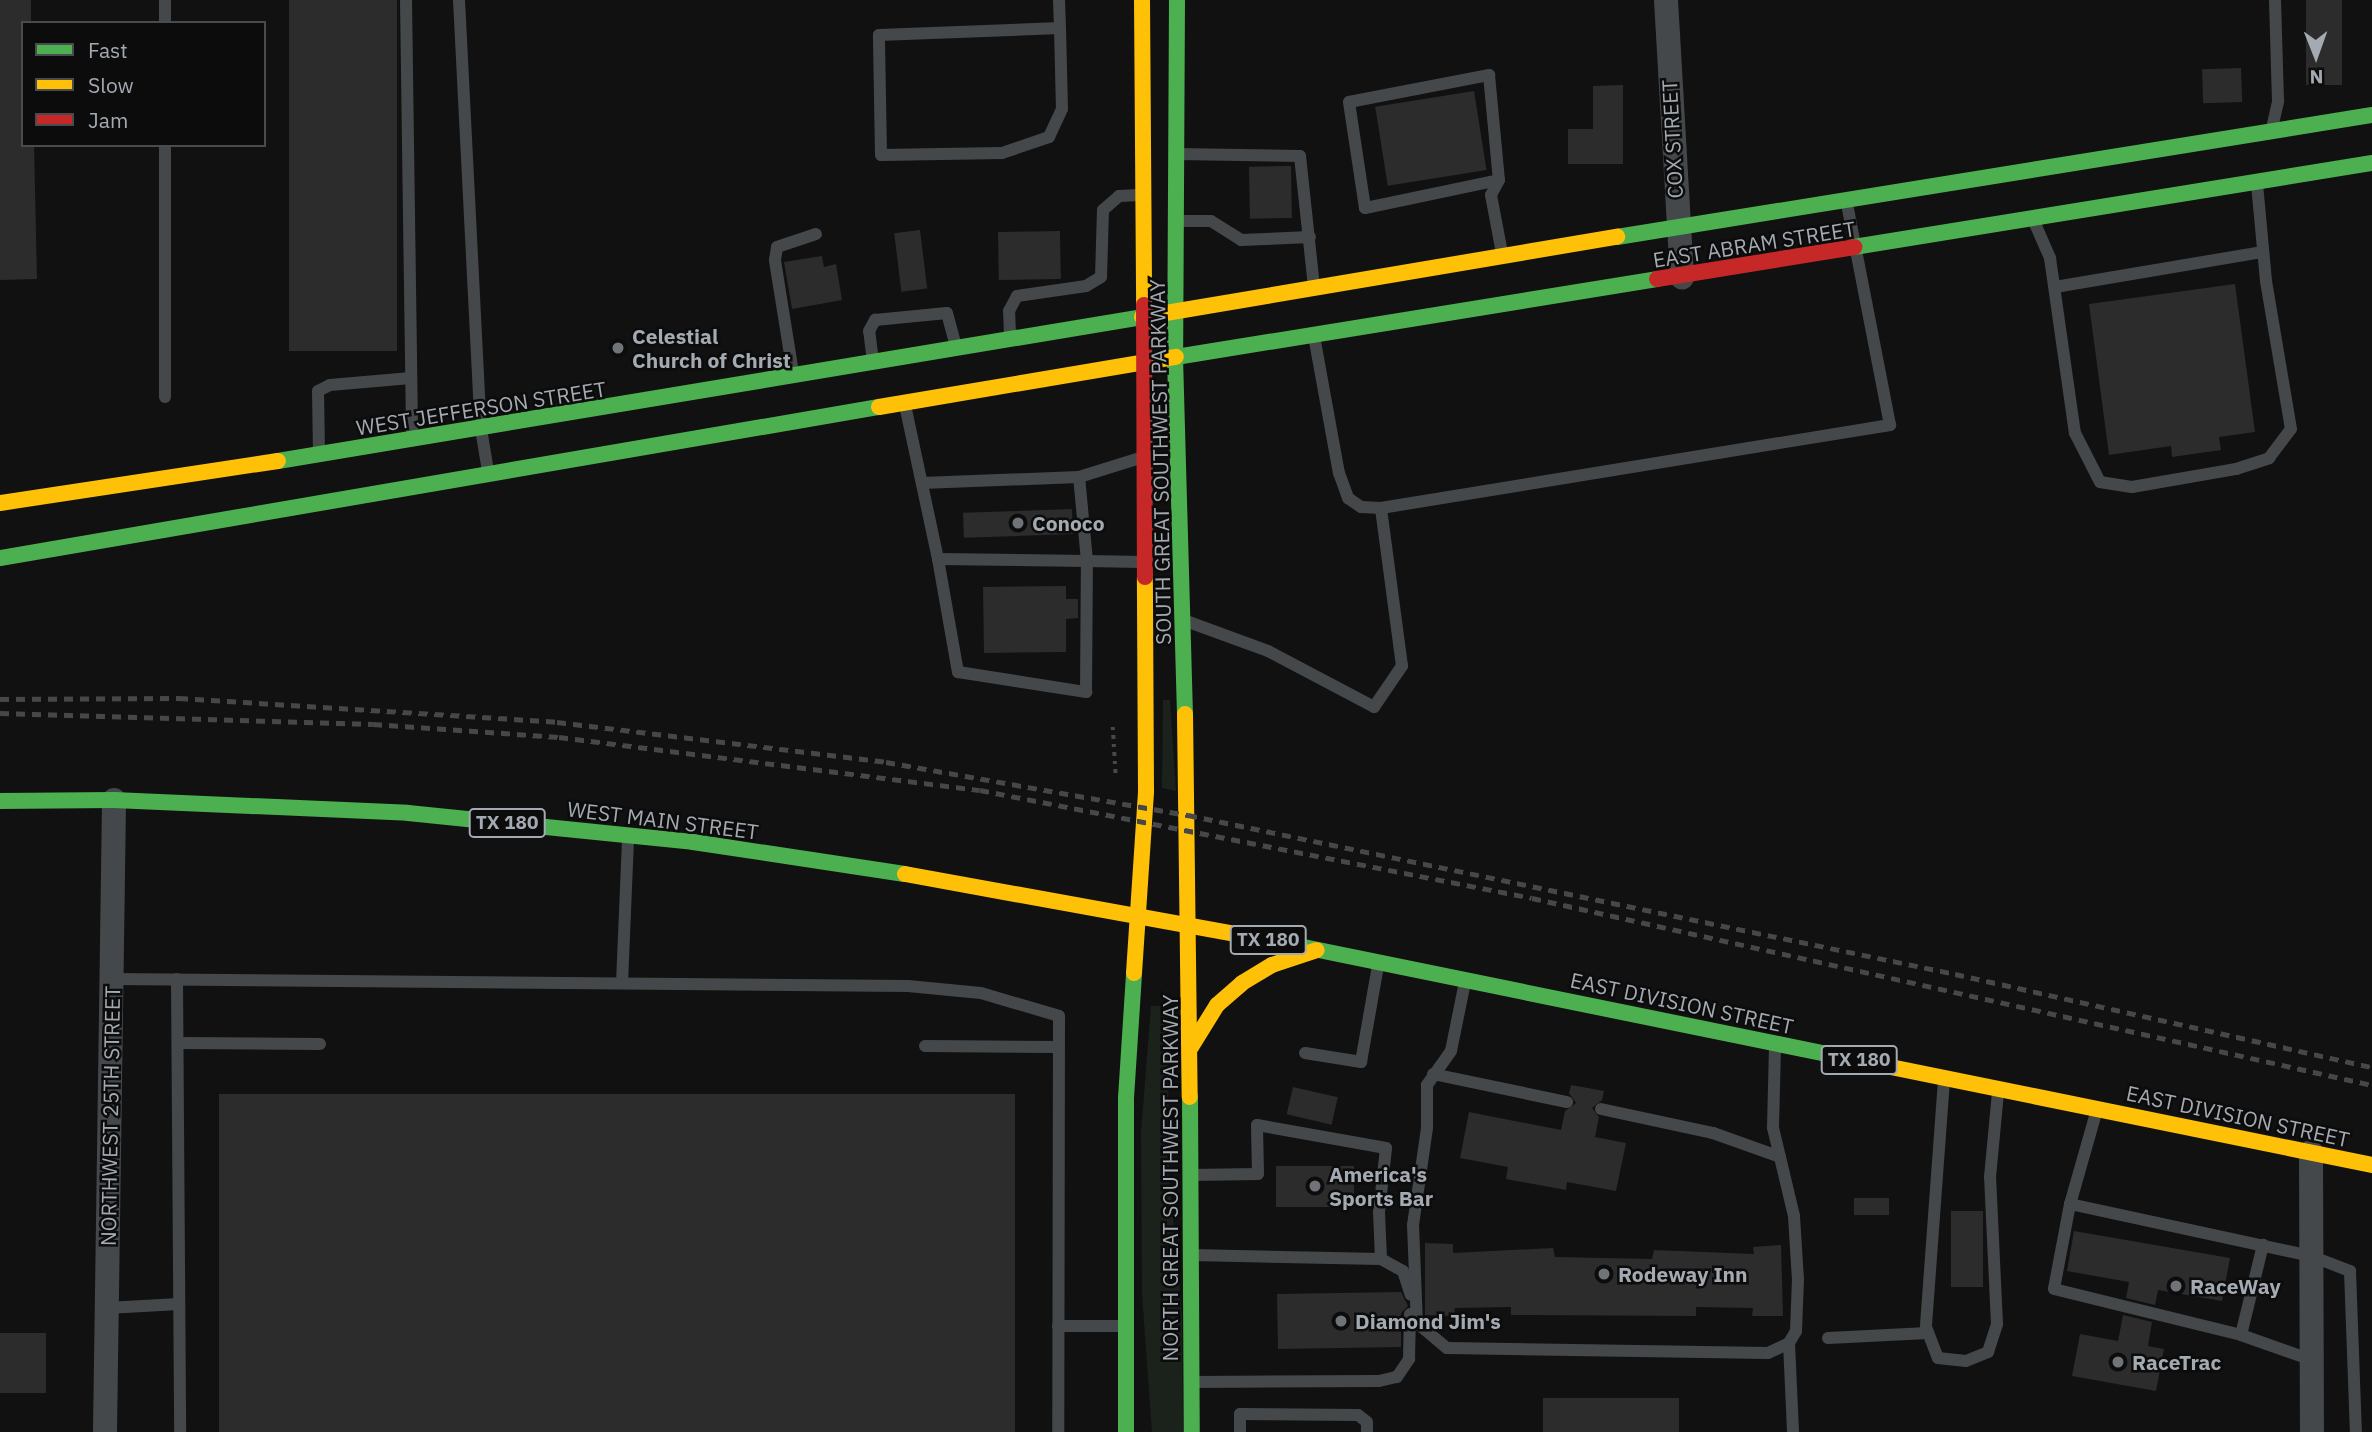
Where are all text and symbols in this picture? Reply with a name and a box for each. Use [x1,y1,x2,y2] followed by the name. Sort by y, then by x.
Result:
[21,21,266,147] legend
[2281,21,2351,91] north arrow
[88,36,128,64] text: Fast
[2309,65,2323,89] text: N
[88,71,134,99] text: Slow
[1656,79,1688,199] street label: COX STREET
[88,106,128,134] text: Jam
[1651,216,1857,272] street label: EAST ABRAM STREET
[1144,279,1176,645] street label: SOUTH GREAT SOUTHWEST PARKWAY
[632,323,791,373] place label: Celestial Church of Christ
[610,340,626,356] marker: Celestial Church of Christ
[354,376,608,440] street label: WEST JEFFERSON STREET
[1032,510,1104,536] place label: Conoco
[1010,515,1026,531] marker: Conoco
[566,796,760,844] street label: WEST MAIN STREET
[468,808,546,838] road number: TX 180
[1230,924,1306,956] road number: TX 180
[1568,967,1796,1039] street label: EAST DIVISION STREET
[95,986,125,1246] street label: NORTHWEST 25TH STREET
[1157,995,1183,1361] street label: NORTH GREAT SOUTHWEST PARKWAY
[1820,1044,1898,1076] road number: TX 180
[2124,1080,2352,1152] street label: EAST DIVISION STREET
[1329,1161,1433,1211] place label: America's Sports Bar
[1307,1178,1323,1194] marker: America's Sports Bar
[1618,1261,1748,1287] place label: Rodeway Inn
[1596,1266,1612,1282] marker: Rodeway Inn
[2190,1273,2281,1299] place label: RaceWay
[2168,1278,2184,1294] marker: RaceWay
[1355,1308,1501,1334] place label: Diamond Jim's
[1333,1313,1349,1329] marker: Diamond Jim's
[2132,1349,2221,1375] place label: RaceTrac
[2110,1354,2126,1370] marker: RaceTrac

